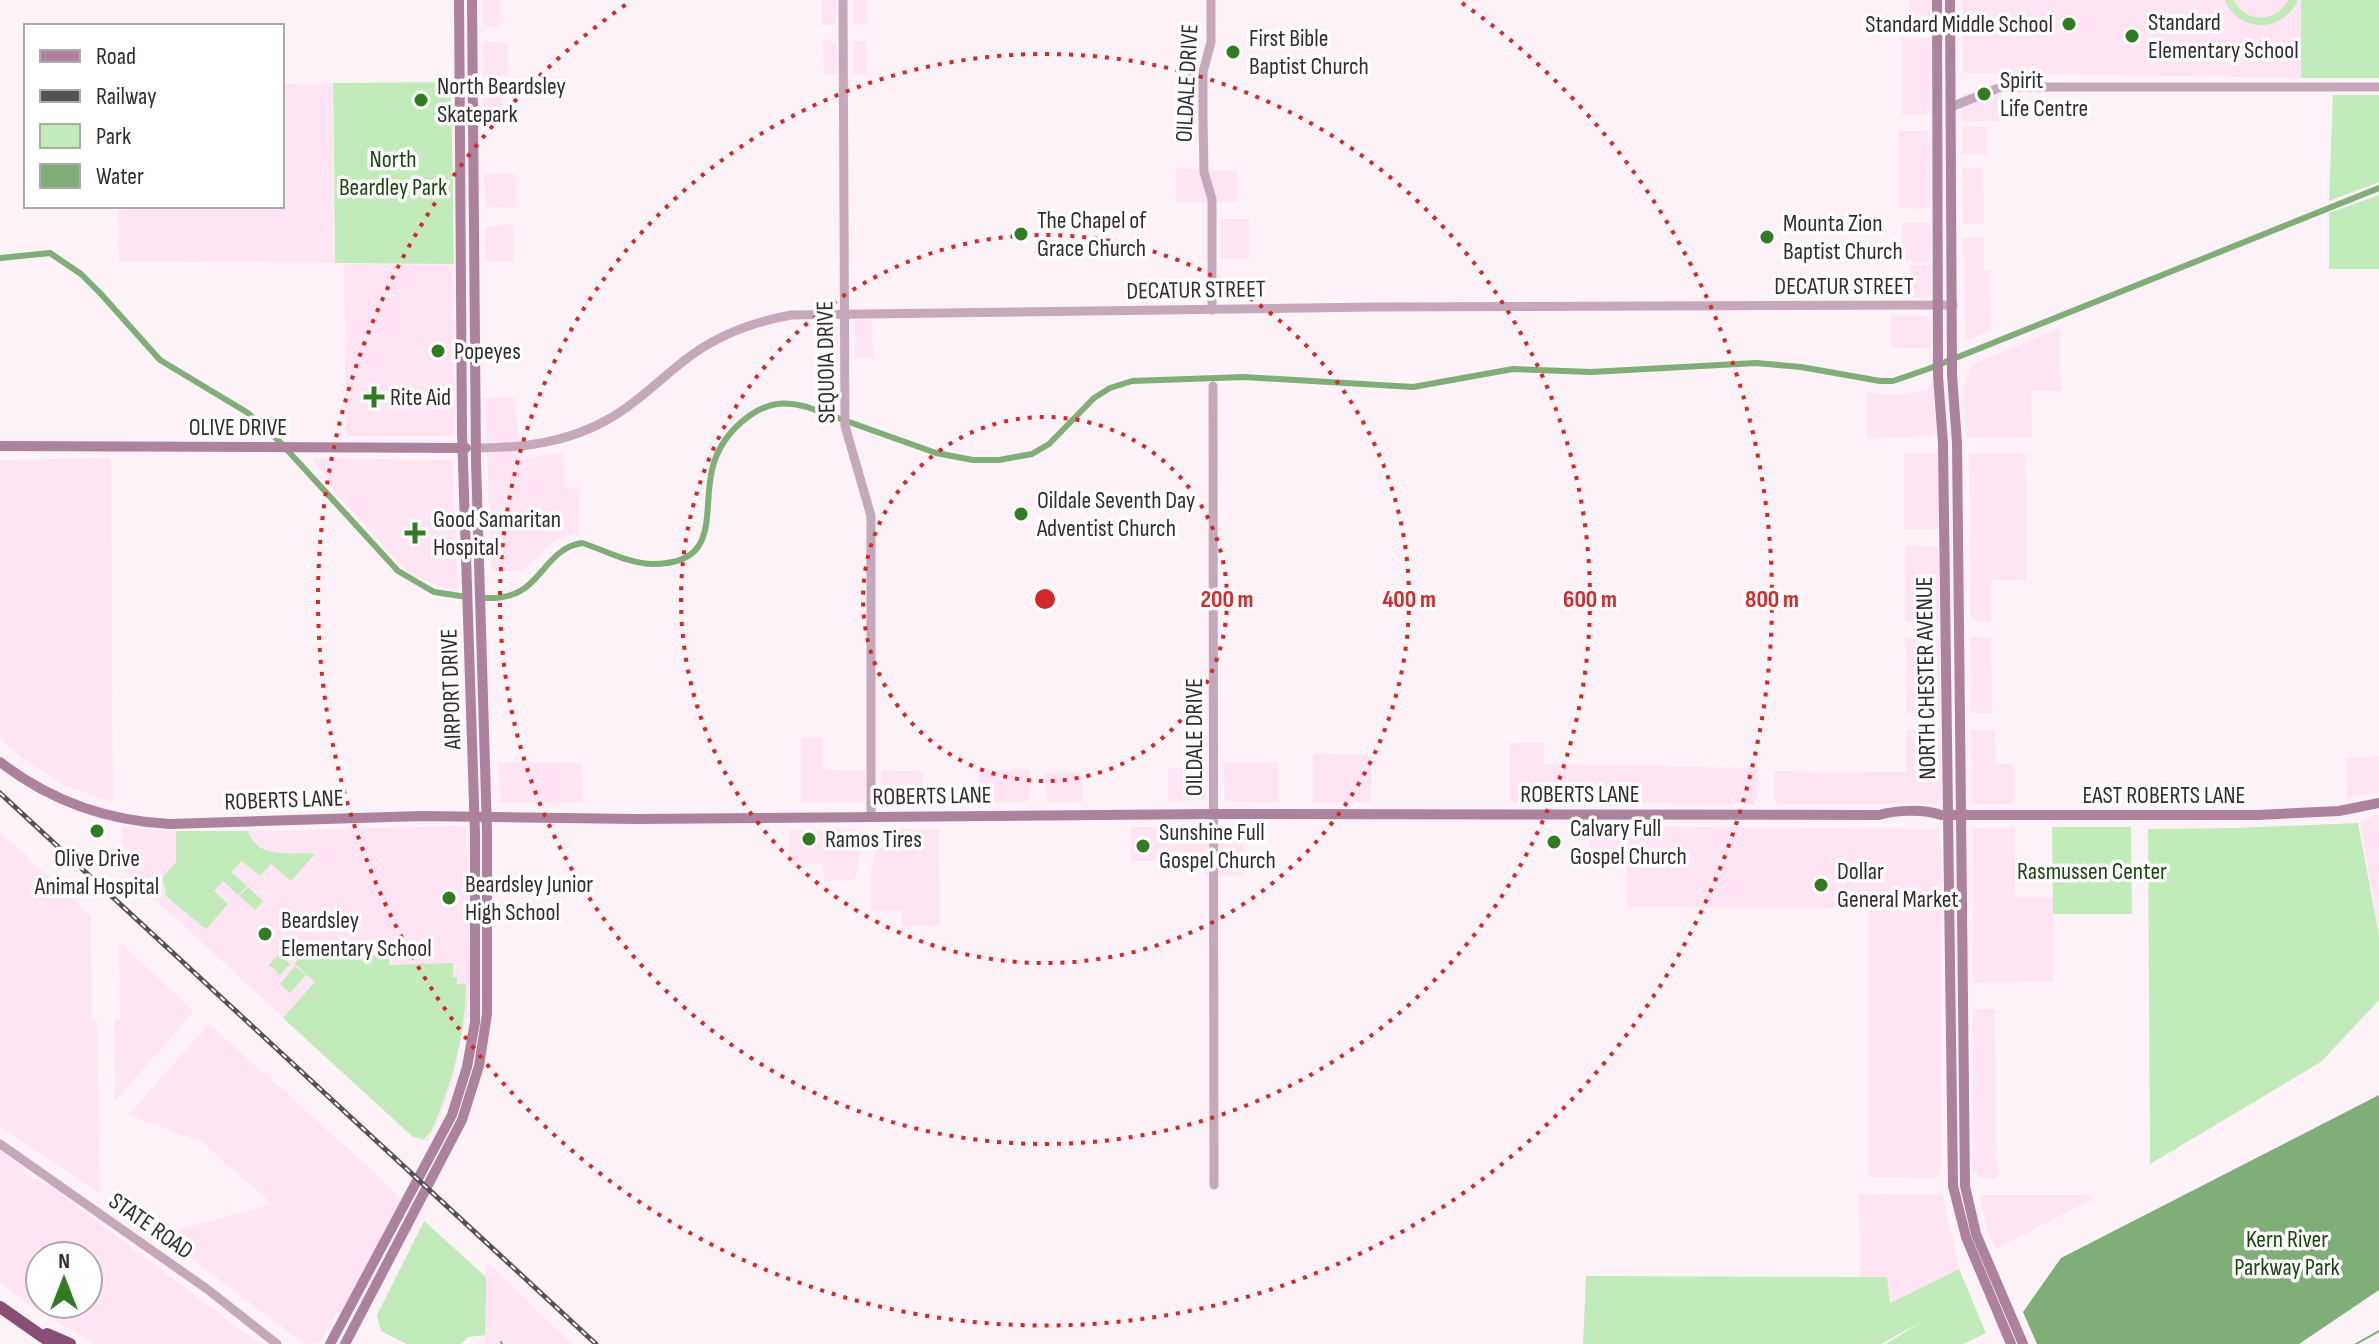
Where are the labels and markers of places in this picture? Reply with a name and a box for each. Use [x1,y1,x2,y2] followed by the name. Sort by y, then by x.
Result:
[2148,8,2299,65] place label: Standard Elementary School
[1865,10,2053,39] place label: Standard Middle School
[2060,15,2078,33] marker: Standard Middle School
[1249,24,1369,81] place label: First Bible Baptist Church
[2123,27,2141,45] marker: Standard Elementary School
[1224,43,1242,61] marker: First Bible Baptist Church
[2000,66,2088,123] place label: Spirit Life Centre
[437,72,566,129] place label: North Beardsley Skatepark
[1975,85,1993,103] marker: Spirit Life Centre
[412,91,430,109] marker: North Beardsley Skatepark
[1037,206,1147,263] place label: The Chapel of Grace Church
[1783,209,1903,266] place label: Mounta Zion Baptist Church
[1012,225,1030,243] marker: The Chapel of Grace Church
[1758,228,1776,246] marker: Mounta Zion Baptist Church
[454,337,521,366] place label: Popeyes
[429,342,447,360] marker: Popeyes
[390,383,451,412] place label: Rite Aid
[365,388,383,406] marker: Rite Aid
[1036,486,1195,543] place label: Oildale Seventh Day Adventist Church
[433,505,561,562] place label: Good Samaritan Hospital
[1012,505,1030,523] marker: Oildale Seventh Day Adventist Church
[404,522,426,544] marker: Good Samaritan Hospital
[1031,585,1059,613] centre of rings
[1570,814,1687,871] place label: Calvary Full Gospel Church
[1159,818,1276,875] place label: Sunshine Full Gospel Church
[88,822,106,840] marker: Olive Drive Animal Hospital
[825,825,922,854] place label: Ramos Tires
[800,830,818,848] marker: Ramos Tires
[1545,833,1563,851] marker: Calvary Full Gospel Church
[1134,837,1152,855] marker: Sunshine Full Gospel Church
[34,844,159,901] place label: Olive Drive Animal Hospital
[1837,857,1959,914] place label: Dollar General Market
[465,870,593,927] place label: Beardsley Junior High School
[1812,876,1830,894] marker: Dollar General Market
[440,889,458,907] marker: Beardsley Junior High School
[281,906,432,963] place label: Beardsley Elementary School
[256,925,274,943] marker: Beardsley Elementary School

